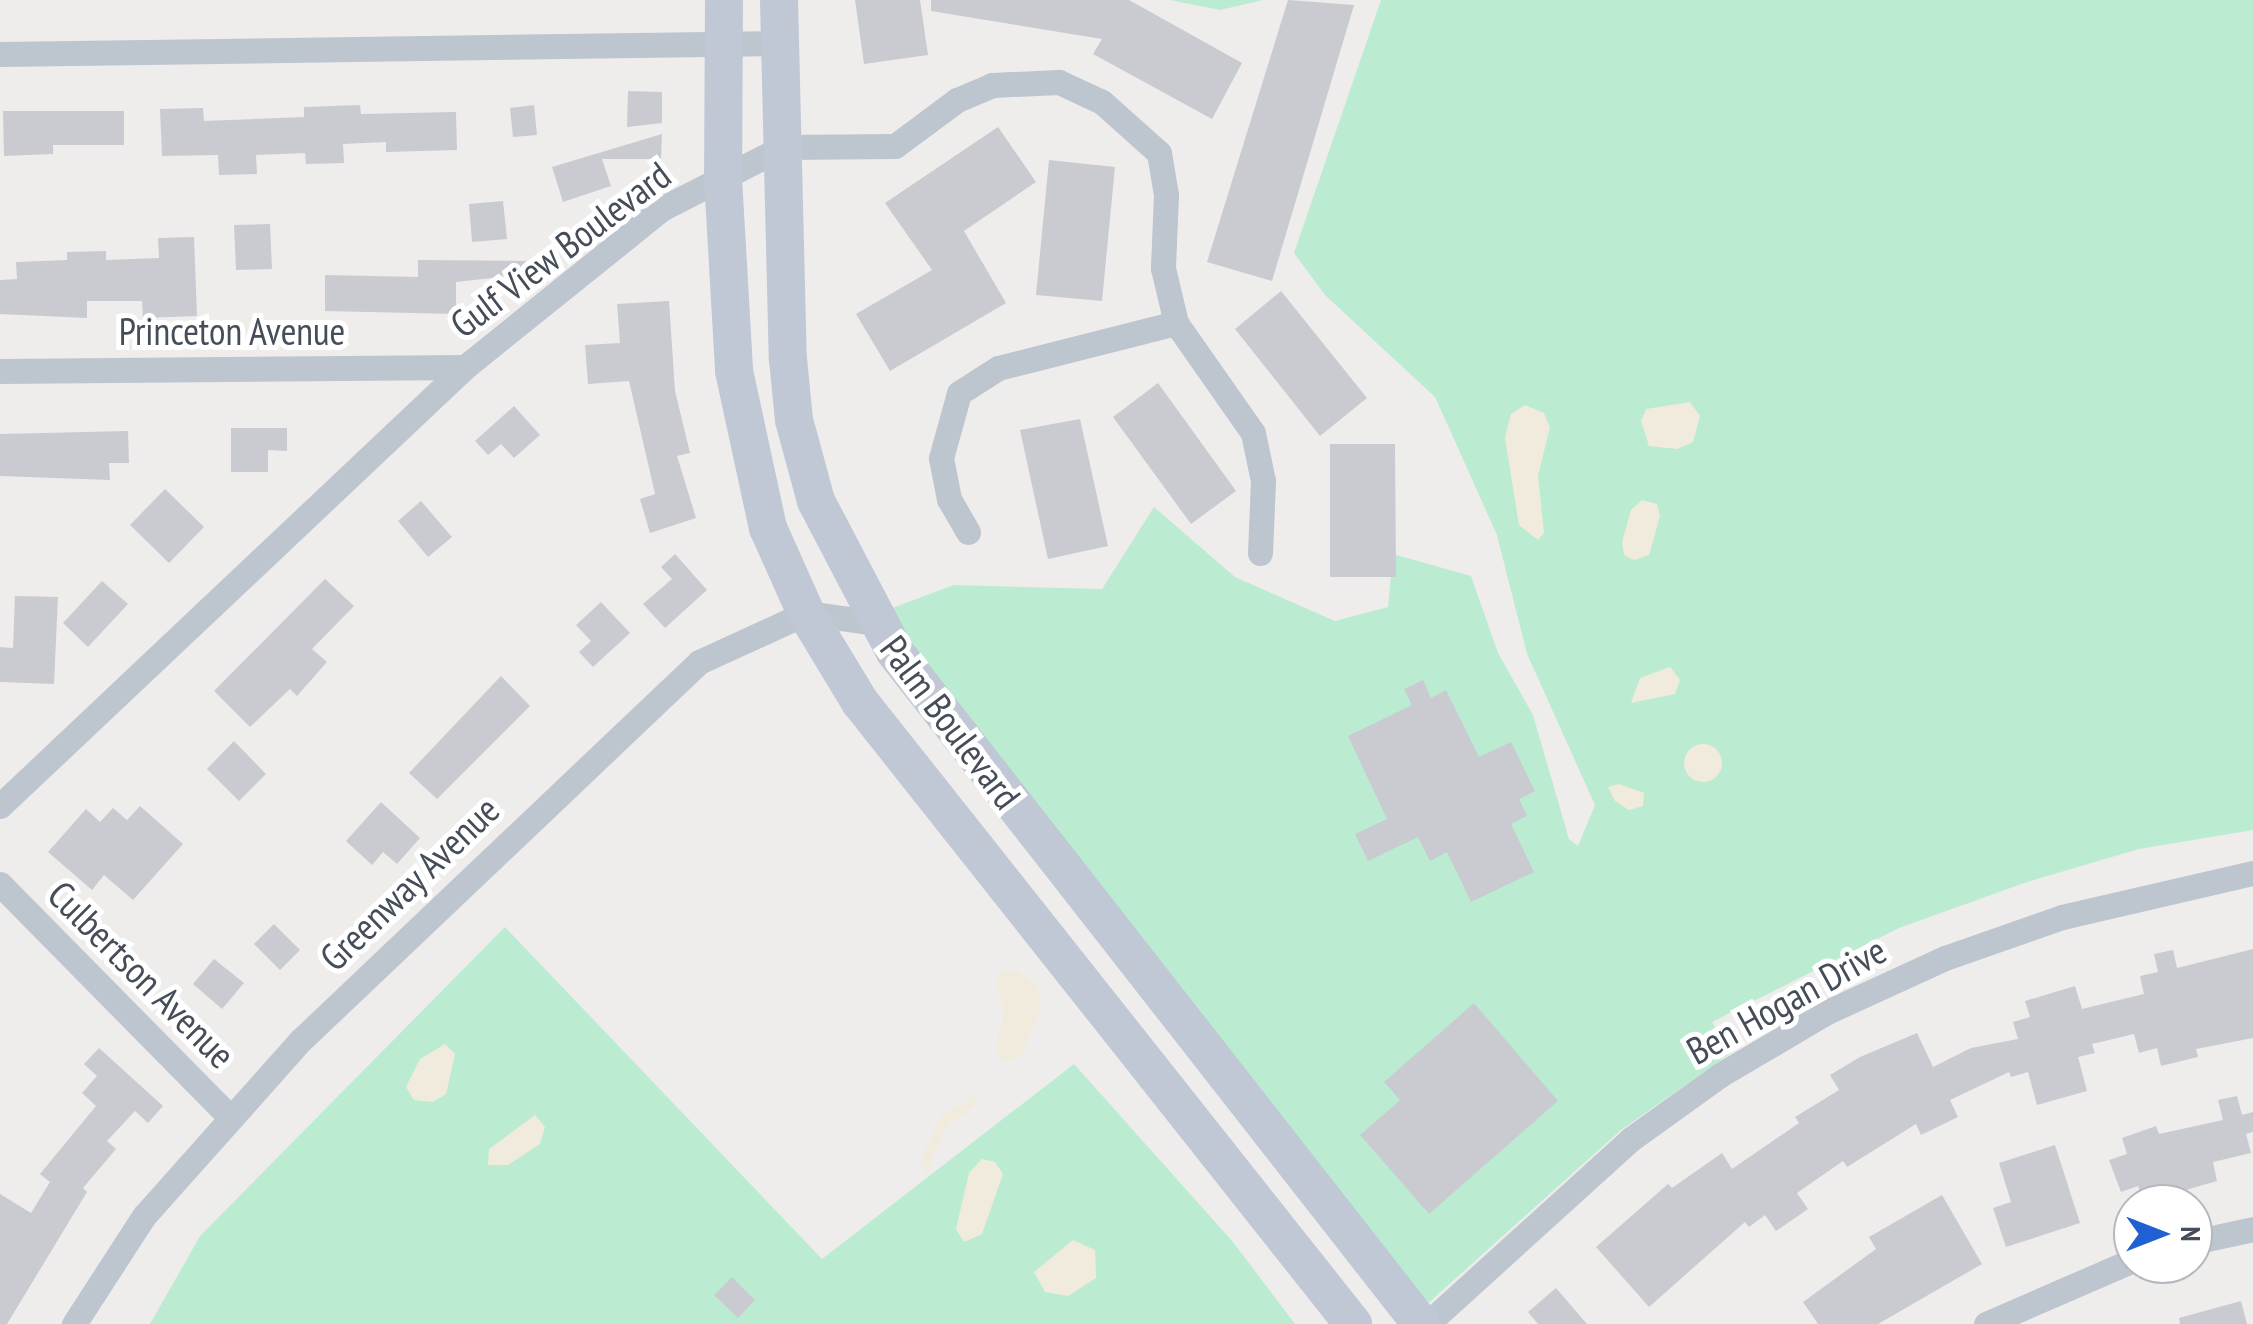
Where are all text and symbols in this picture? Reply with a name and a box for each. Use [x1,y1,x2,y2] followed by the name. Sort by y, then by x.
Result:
[440,151,680,347] street label: Gulf View Boulevard
[118,308,346,354] street label: Princeton Avenue
[871,627,1031,817] street label: Palm Boulevard
[309,786,509,980] street label: Greenway Avenue
[39,871,245,1077] street label: Culbertson Avenue
[1679,927,1893,1073] street label: Ben Hogan Drive
[2113,1184,2213,1284] north arrow
[2173,1226,2210,1242] text: N

